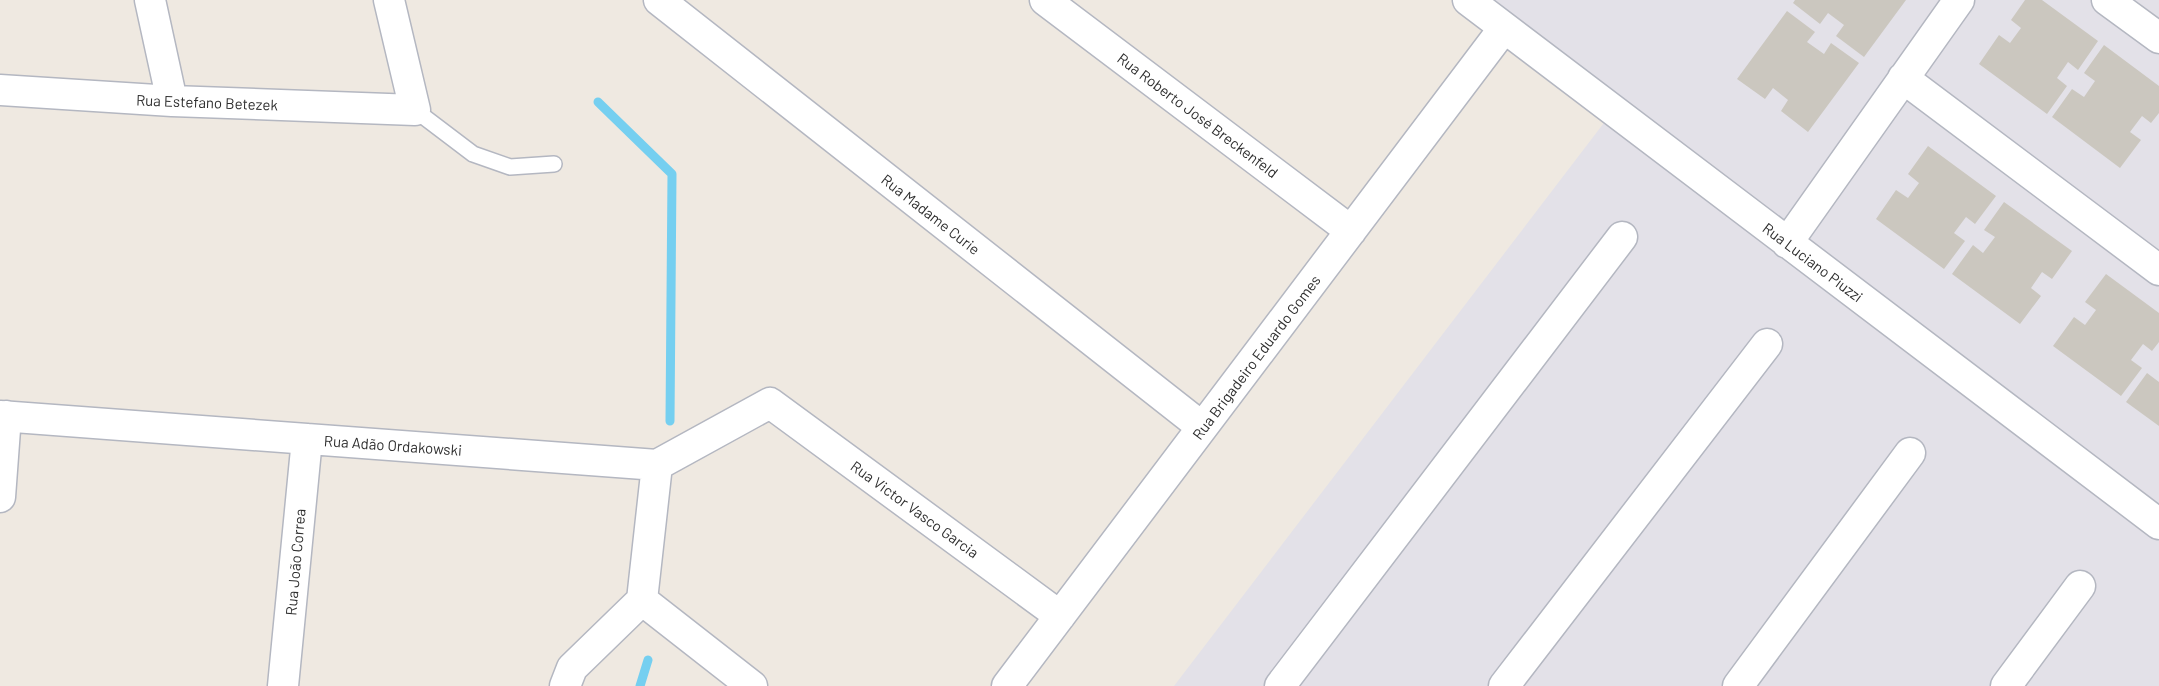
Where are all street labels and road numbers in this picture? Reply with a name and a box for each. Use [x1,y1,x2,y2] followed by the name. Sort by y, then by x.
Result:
[1114,49,1282,181] street label: Rua Roberto José Breckenfeld
[136,91,279,113] street label: Rua Estefano Betezek
[878,170,984,258] street label: Rua Madame Curie
[1759,218,1867,306] street label: Rua Luciano Piuzzi
[1188,271,1324,443] street label: Rua Brigadeiro Eduardo Gomes
[323,431,463,459] street label: Rua Adão Ordakowski
[848,457,982,561] street label: Rua Victor Vasco Garcia
[281,508,309,616] street label: Rua João Correa

